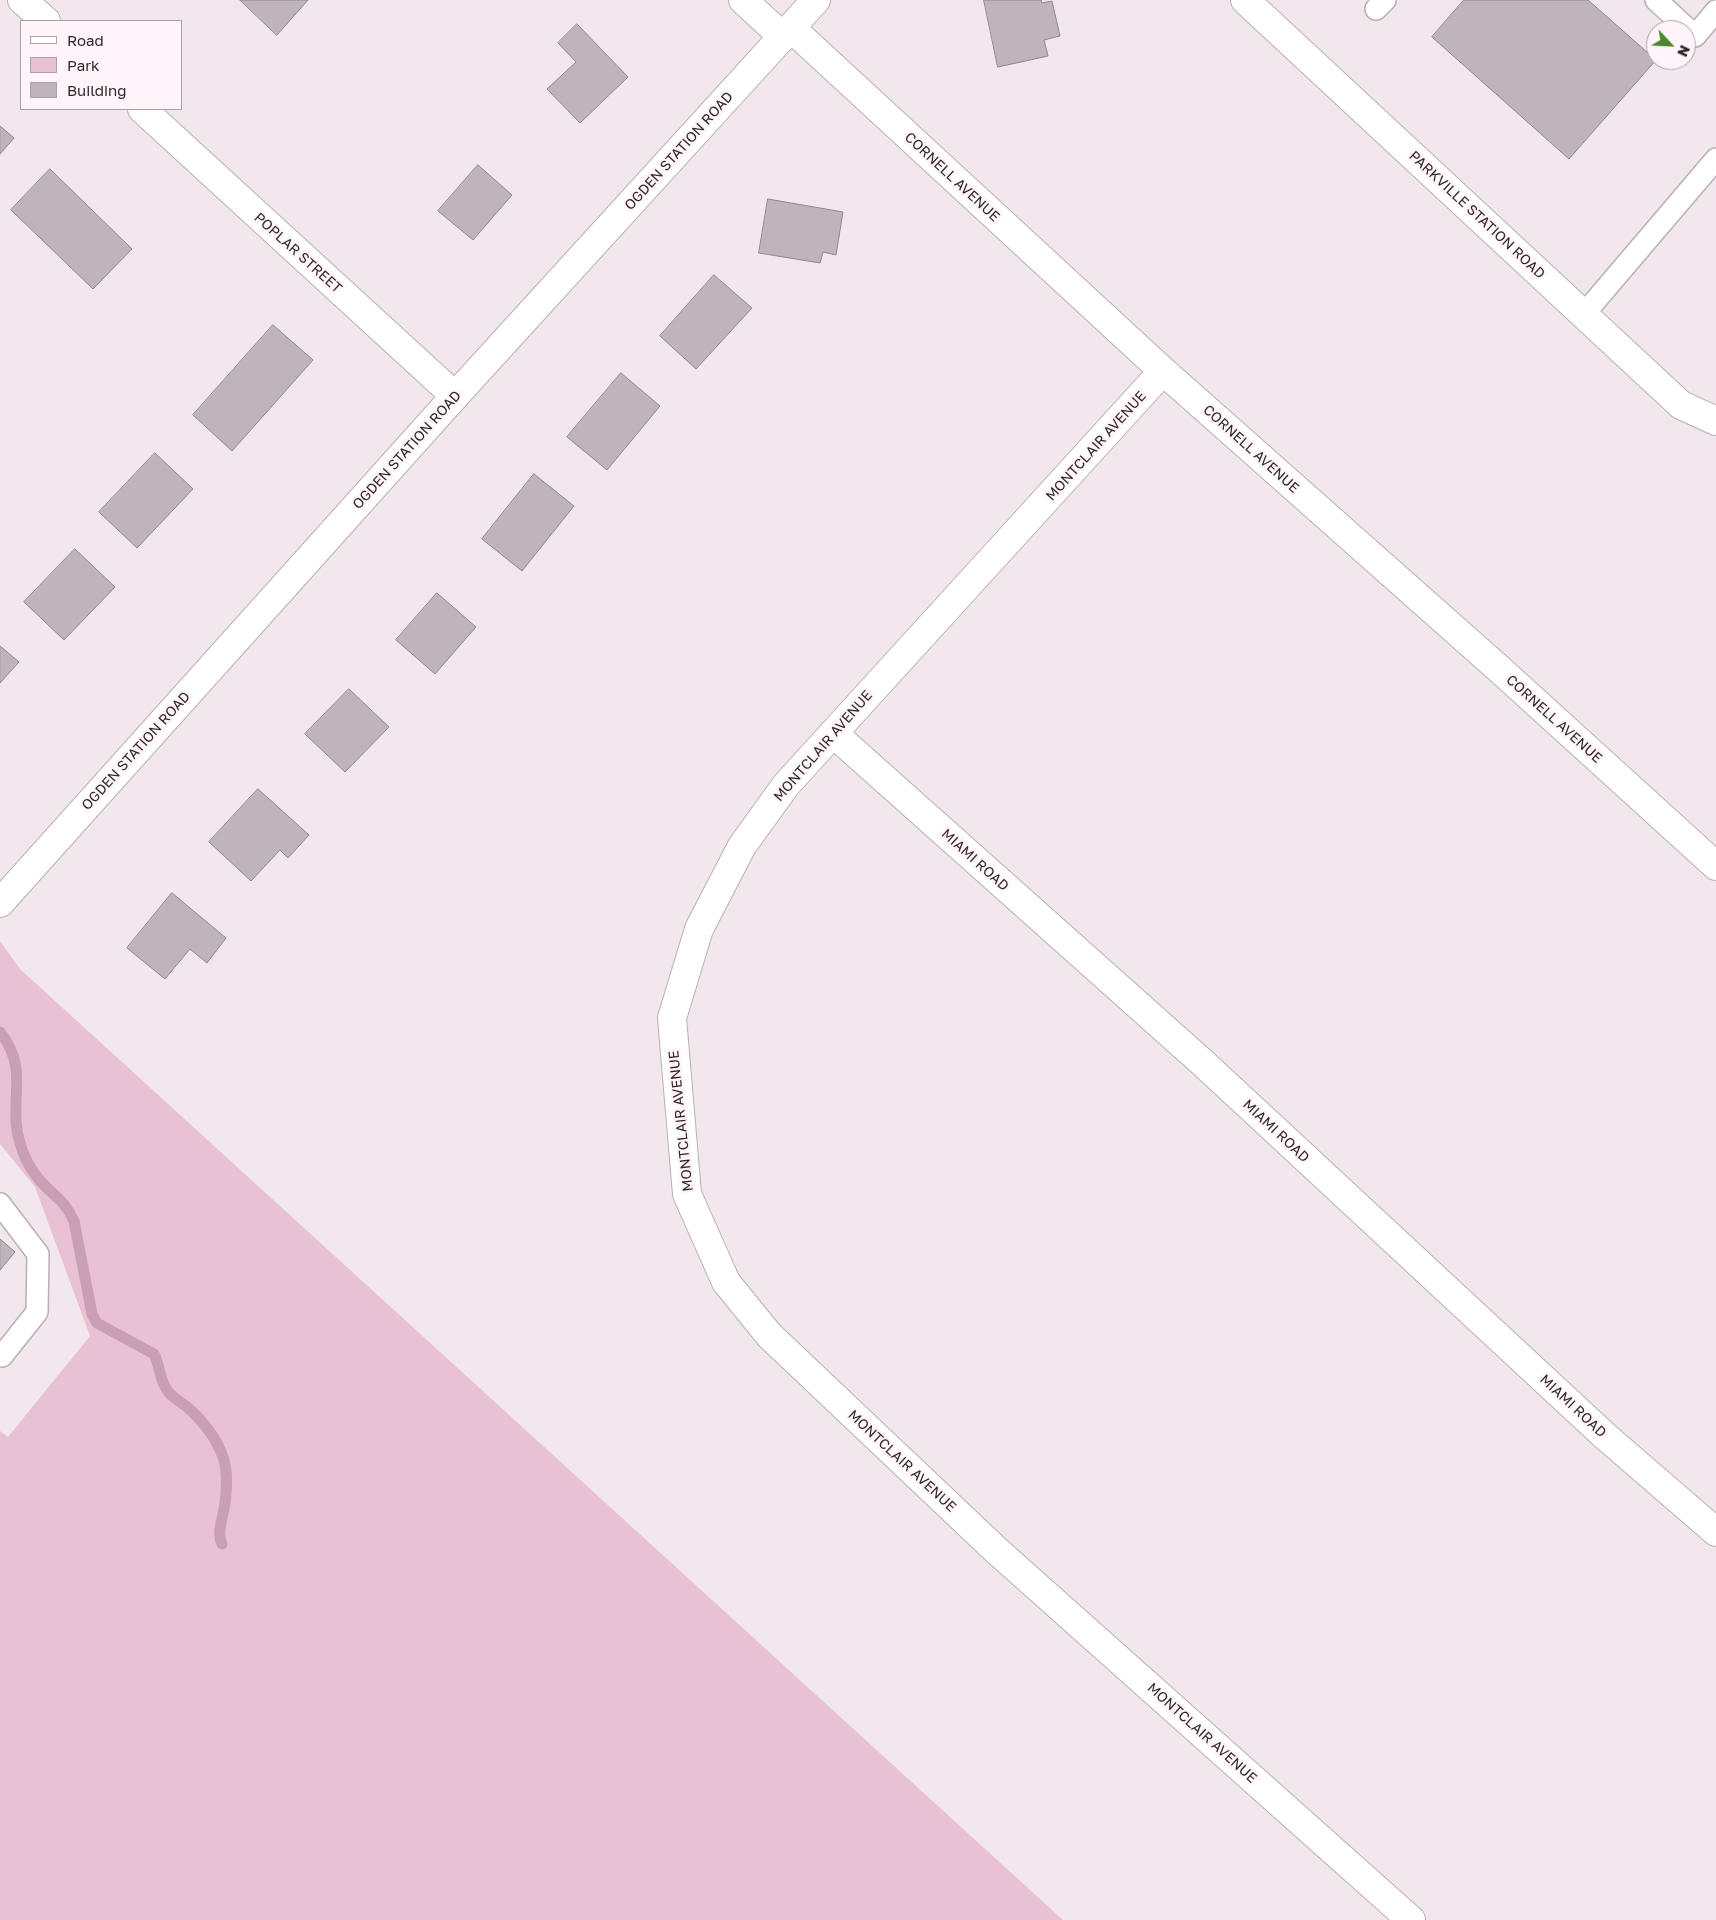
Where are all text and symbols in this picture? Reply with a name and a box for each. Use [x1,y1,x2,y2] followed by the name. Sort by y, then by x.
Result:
[20,20,182,110] legend
[1646,20,1696,70] north arrow
[67,31,104,49] text: Road
[1674,43,1694,60] text: N
[67,56,99,74] text: Park
[67,81,127,99] text: Building
[621,88,737,214] street label: OGDEN STATION ROAD
[901,129,1003,225] street label: CORNELL AVENUE
[1406,148,1548,282] street label: PARKVILLE STATION ROAD
[251,209,345,297] street label: POPLAR STREET
[349,387,465,513] street label: OGDEN STATION ROAD
[1042,388,1150,504] street label: MONTCLAIR AVENUE
[1199,401,1303,497] street label: CORNELL AVENUE
[1502,671,1606,767] street label: CORNELL AVENUE
[770,687,876,805] street label: MONTCLAIR AVENUE
[78,688,194,814] street label: OGDEN STATION ROAD
[938,825,1012,895] street label: MIAMI ROAD
[665,1050,697,1192] street label: MONTCLAIR AVENUE
[1239,1096,1313,1166] street label: MIAMI ROAD
[1536,1371,1610,1441] street label: MIAMI ROAD
[844,1407,960,1515] street label: MONTCLAIR AVENUE
[1144,1679,1260,1787] street label: MONTCLAIR AVENUE

